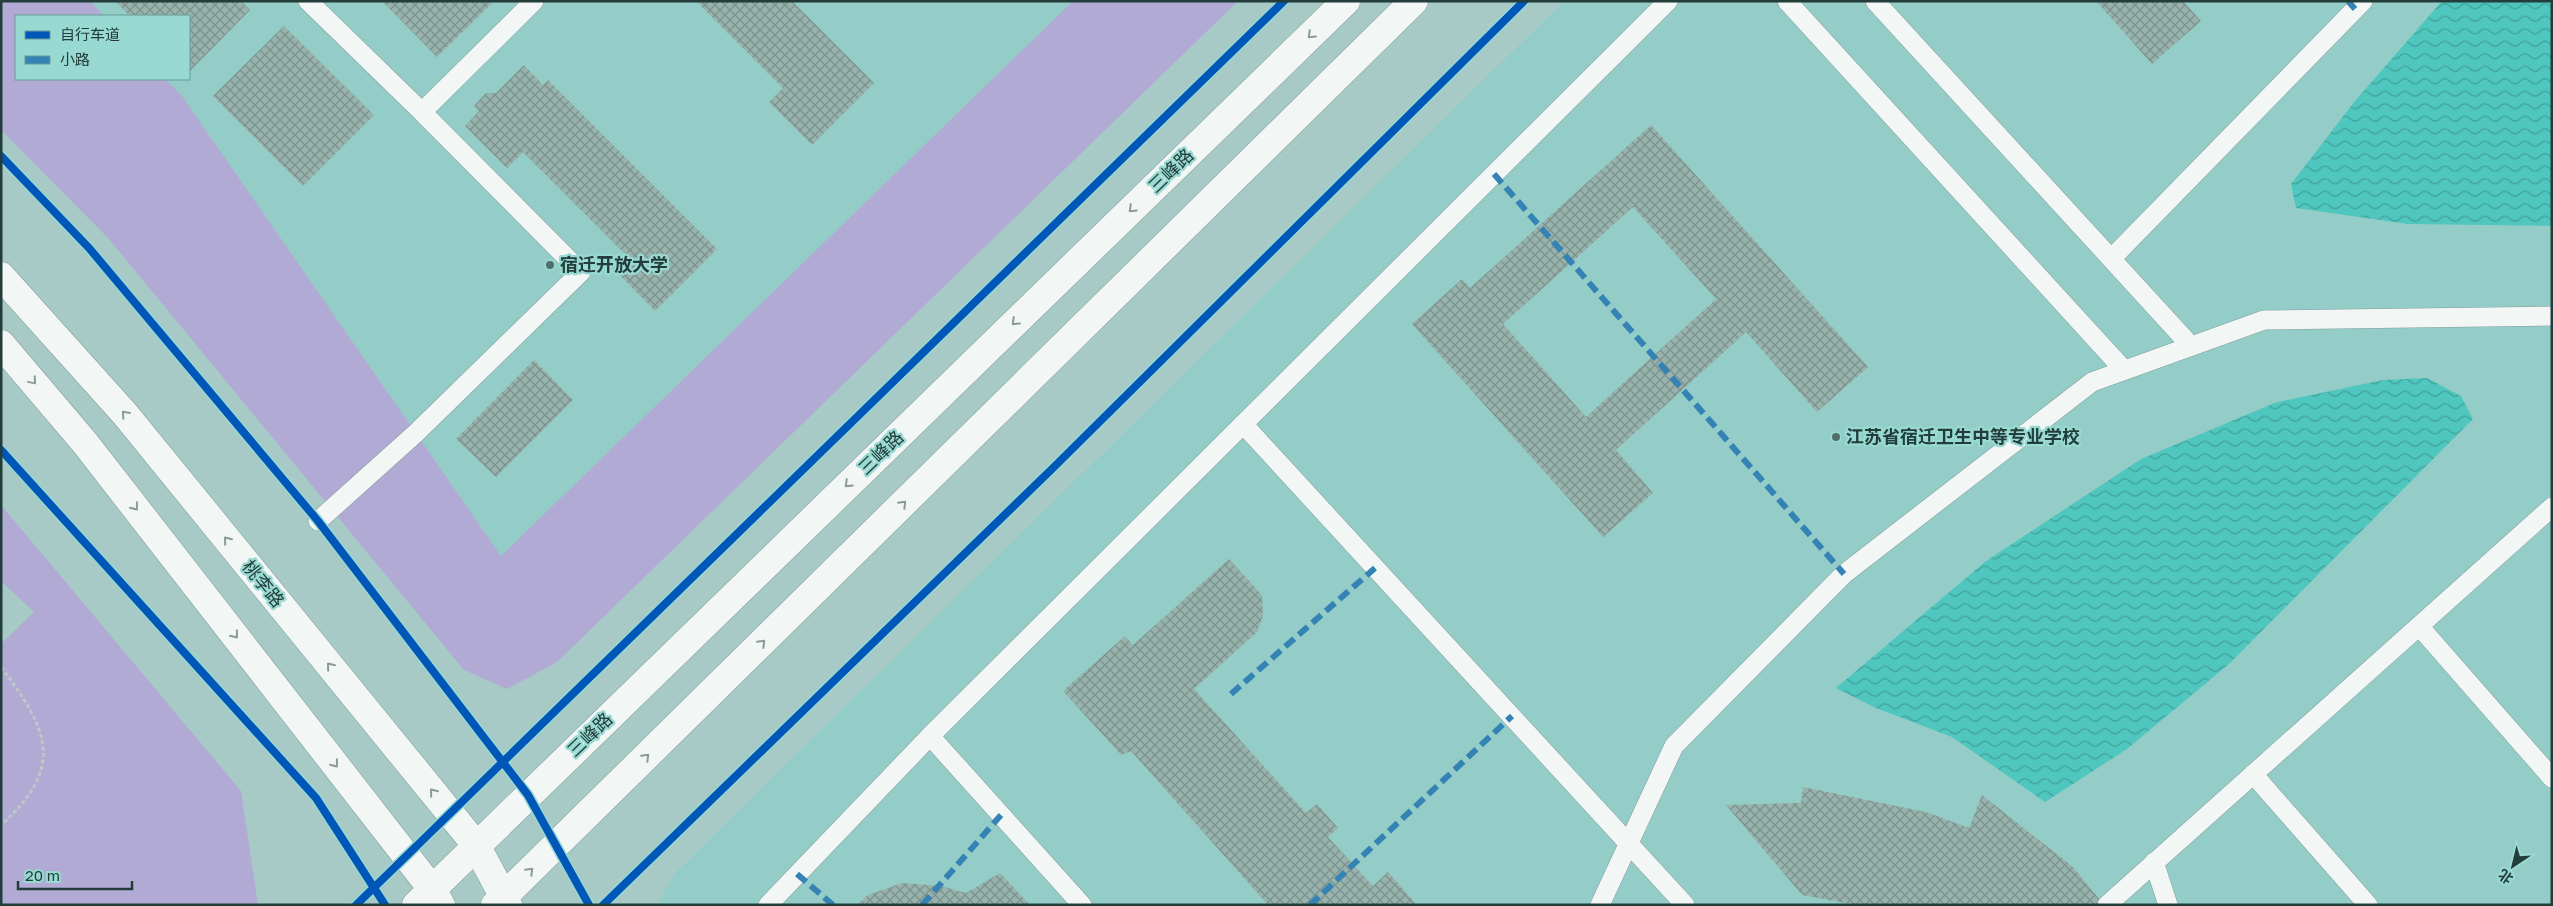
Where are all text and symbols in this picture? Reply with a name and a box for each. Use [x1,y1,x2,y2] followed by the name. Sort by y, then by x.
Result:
[15,15,190,80] legend
[60,25,120,43] text: 自行车道
[1308,29,1317,38] one-way arrow
[60,50,90,68] text: 小路
[1143,144,1197,197] street label: 三峰路
[1128,203,1137,212] one-way arrow
[560,253,668,275] place label: 宿迁开放大学
[544,259,556,271] marker: 宿迁开放大学
[1012,316,1021,325] one-way arrow
[27,375,36,384] one-way arrow
[122,411,130,420] one-way arrow
[1846,425,2080,447] place label: 江苏省宿迁卫生中等专业学校
[853,426,907,479] street label: 三峰路
[1830,431,1842,443] marker: 江苏省宿迁卫生中等专业学校
[845,478,854,487] one-way arrow
[130,501,138,510] one-way arrow
[897,501,906,510] one-way arrow
[225,537,233,546] one-way arrow
[238,555,289,611] street label: 桃李路
[229,630,238,639] one-way arrow
[756,639,765,648] one-way arrow
[328,663,336,672] one-way arrow
[562,708,616,761] street label: 三峰路
[640,753,649,762] one-way arrow
[329,758,337,767] one-way arrow
[430,789,438,798] one-way arrow
[2488,841,2538,891] north arrow
[18,858,131,890] scale bar
[25,866,60,884] text: 20 m
[2495,866,2516,888] text: 北
[524,867,533,876] one-way arrow

